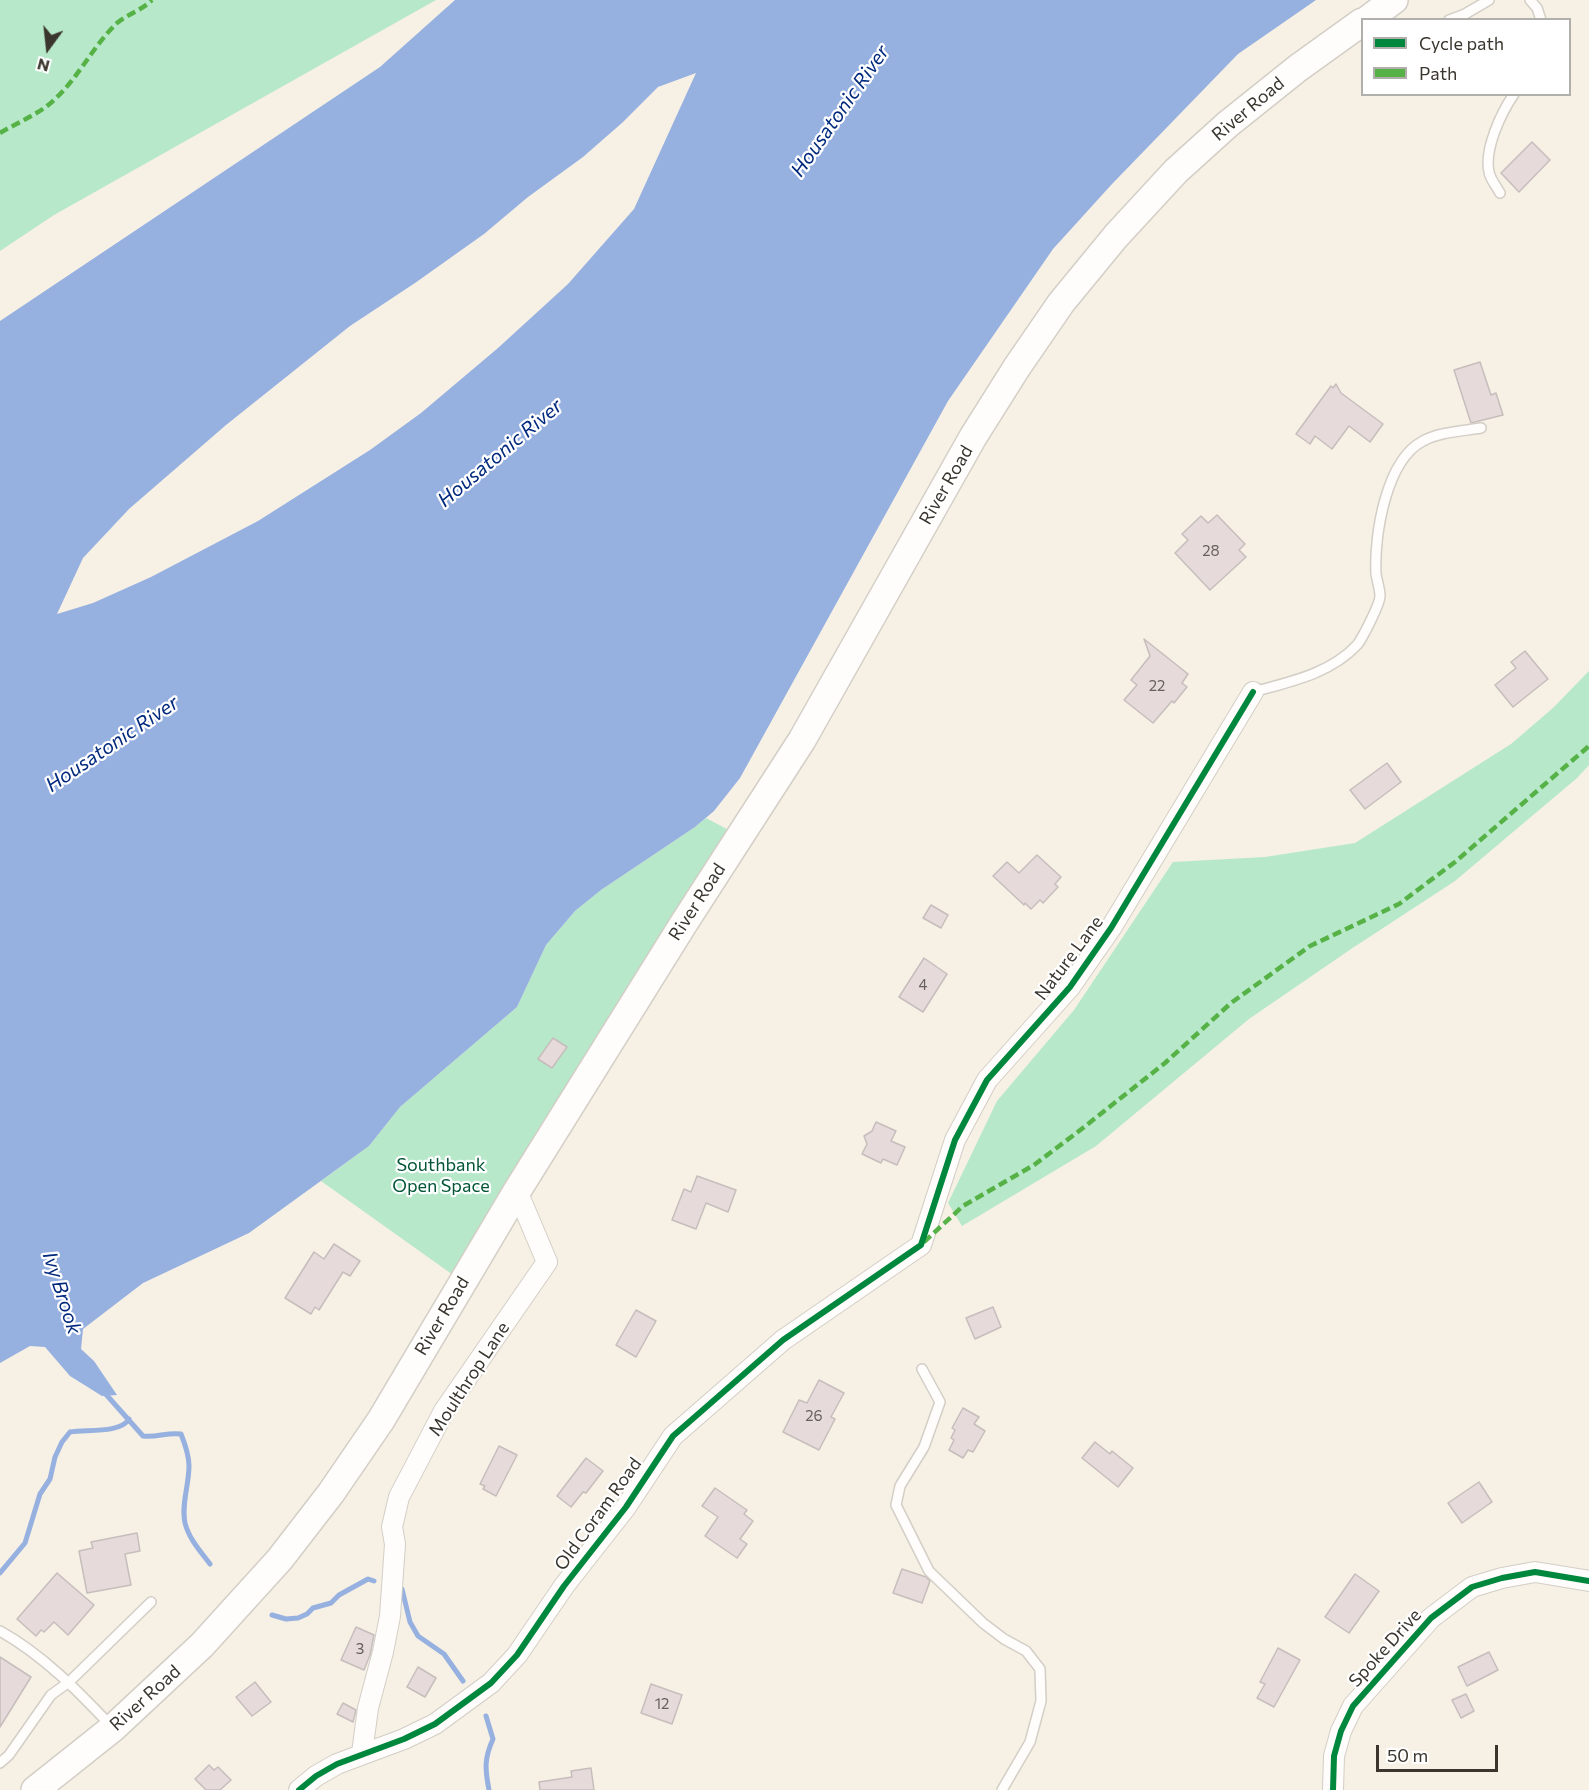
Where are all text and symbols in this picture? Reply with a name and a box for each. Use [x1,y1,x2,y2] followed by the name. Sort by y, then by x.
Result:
[18,18,78,78] north arrow
[1361,18,1571,96] legend
[1419,32,1504,54] text: Cycle path
[786,41,894,181] water label: Housatonic River
[35,55,51,77] text: N
[1419,62,1457,84] text: Path
[1207,73,1289,145] street label: River Road
[433,394,567,512] water label: Housatonic River
[915,442,977,528] street label: River Road
[1202,542,1220,560] house number: 28
[1149,677,1165,695] house number: 22
[41,691,183,797] water label: Housatonic River
[664,859,730,945] street label: River Road
[1030,912,1108,1004] street label: Nature Lane
[919,976,927,994] house number: 4
[392,1154,490,1196] park label: Southbank Open Space
[37,1249,87,1337] water label: Ivy Brook
[410,1273,474,1359] street label: River Road
[424,1318,514,1440] street label: Moulthrop Lane
[805,1407,823,1425] house number: 26
[550,1454,646,1574] street label: Old Coram Road
[1344,1604,1426,1692] street label: Spoke Drive
[356,1640,364,1658] house number: 3
[105,1661,185,1735] street label: River Road
[655,1695,669,1713] house number: 12
[1379,1733,1500,1771] scale bar
[1387,1744,1428,1766] text: 50 m

